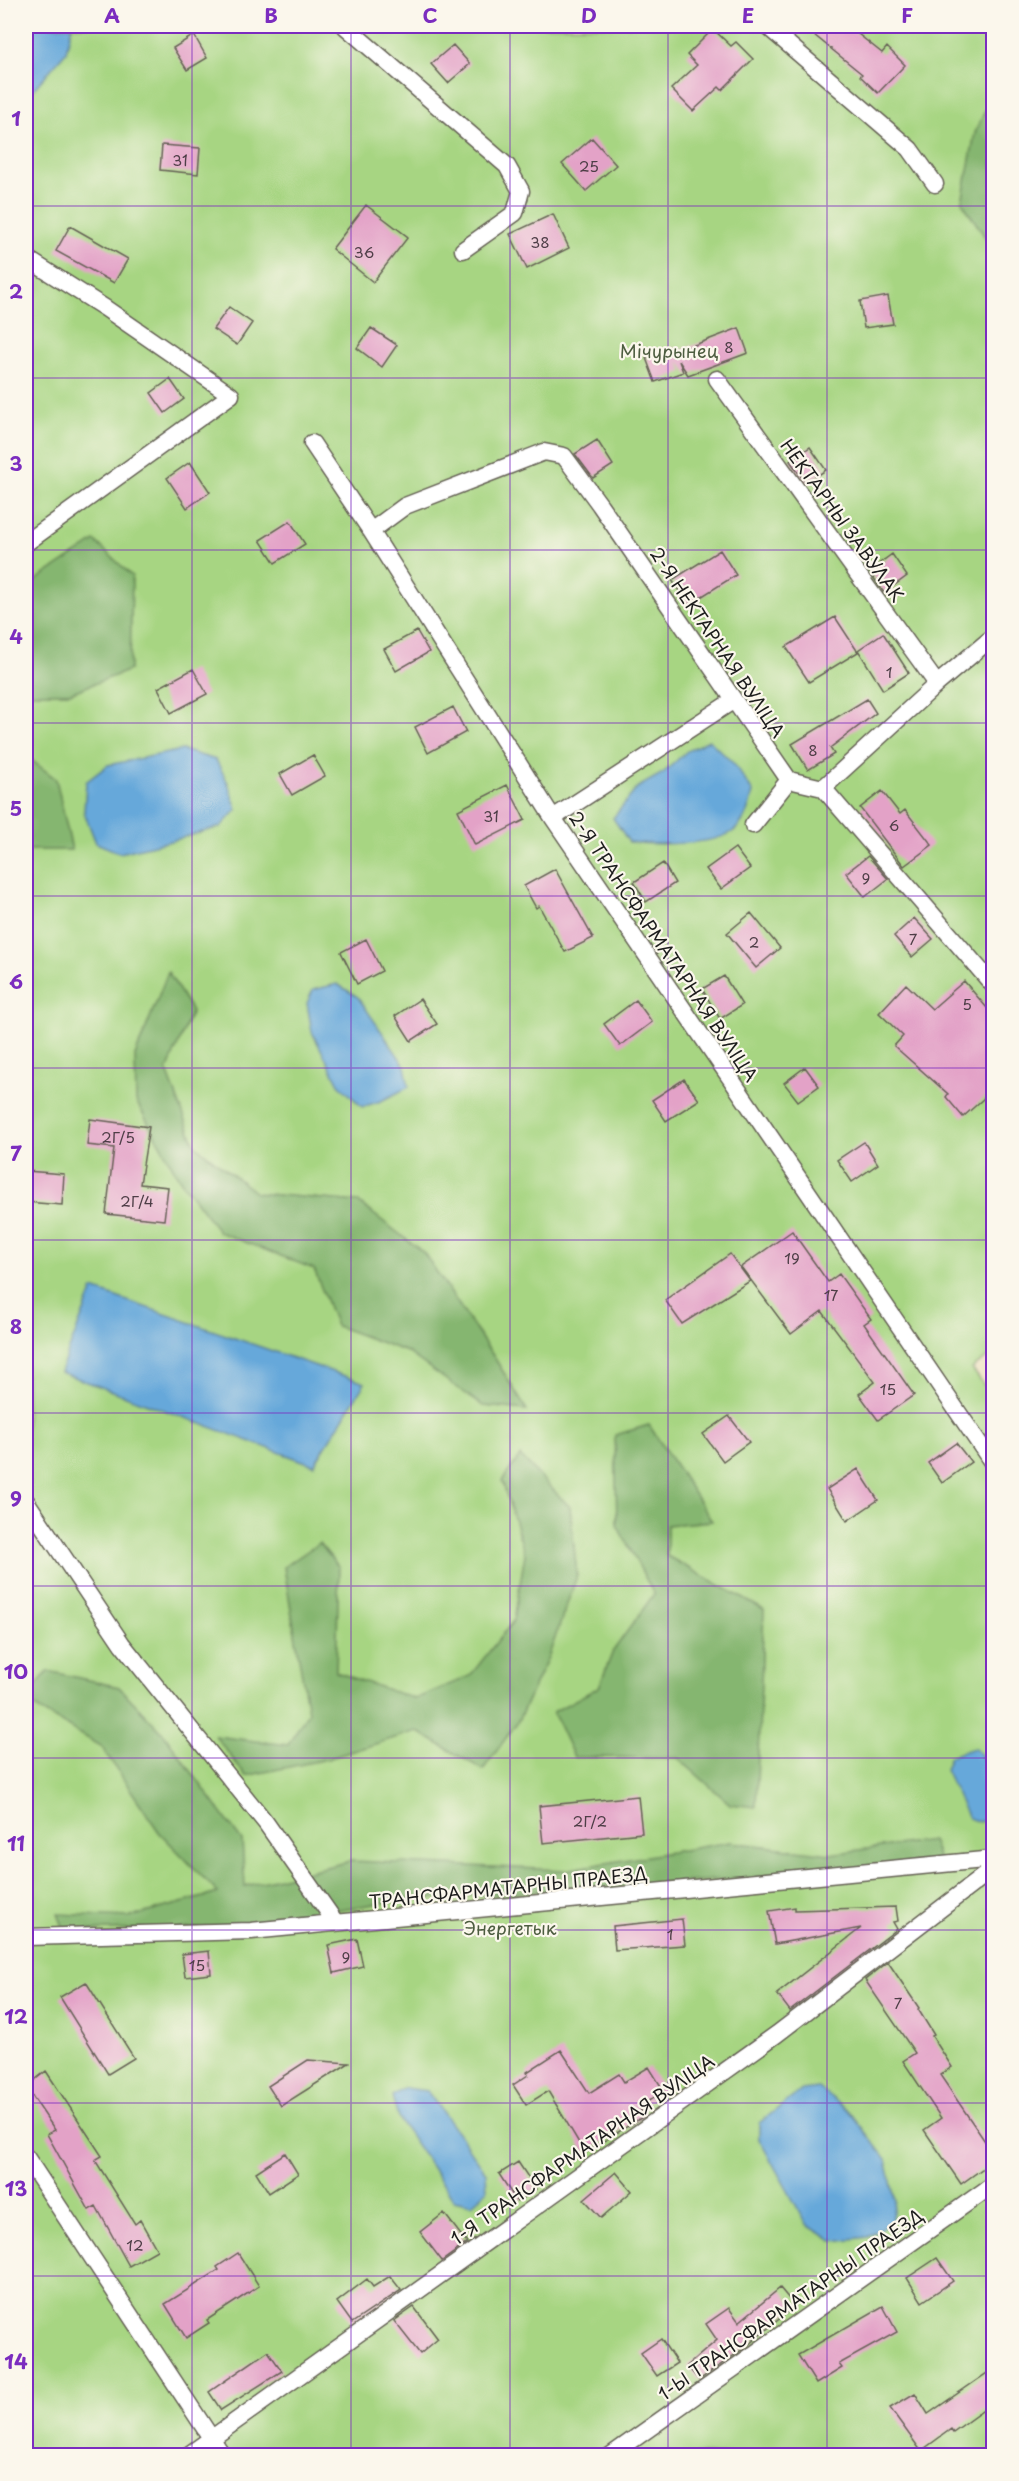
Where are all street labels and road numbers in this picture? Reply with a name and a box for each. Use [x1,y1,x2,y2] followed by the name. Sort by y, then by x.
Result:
[775,433,911,607] street label: НЕКТАРНЫ ЗАВУЛАК
[644,541,792,743] street label: 2-Я НЕКТАРНАЯ ВУЛІЦА
[563,805,765,1087] street label: 2-Я ТРАНСФАРМАТАРНАЯ ВУЛІЦА
[368,1859,649,1915] street label: ТРАНСФАРМАТАРНЫ ПРАЕЗД
[444,2047,720,2251] street label: 1-Я ТРАНСФАРМАТАРНАЯ ВУЛІЦА
[652,2202,928,2406] street label: 1-Ы ТРАНСФАРМАТАРНЫ ПРАЕЗД

